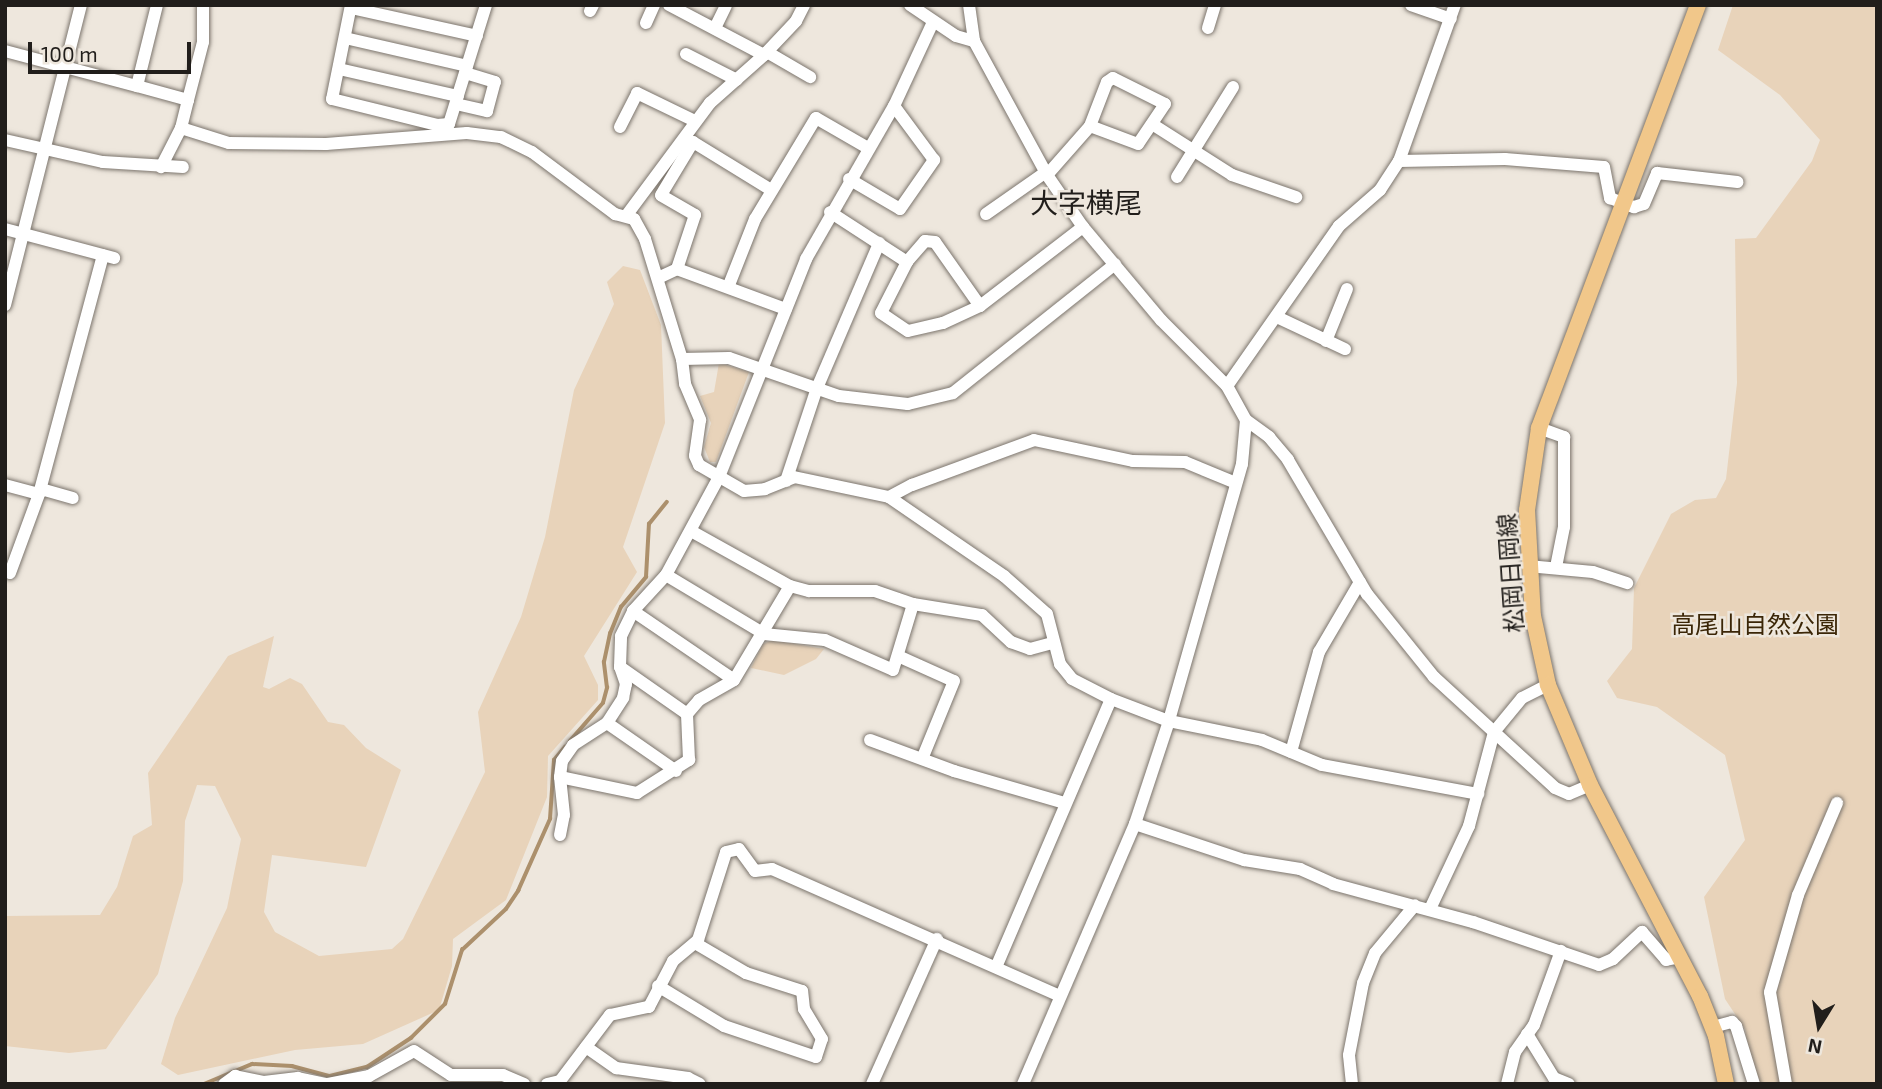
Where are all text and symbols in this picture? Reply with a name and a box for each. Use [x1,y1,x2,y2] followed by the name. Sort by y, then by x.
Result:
[32,28,194,72] scale bar
[41,41,98,66] text: 100 m
[1030,185,1142,219] district label: 大字横尾
[1491,512,1529,634] street label: 松岡日岡線
[1671,610,1839,638] park label: 高尾山自然公園
[1784,991,1854,1061] north arrow
[1806,1035,1824,1060] text: N

